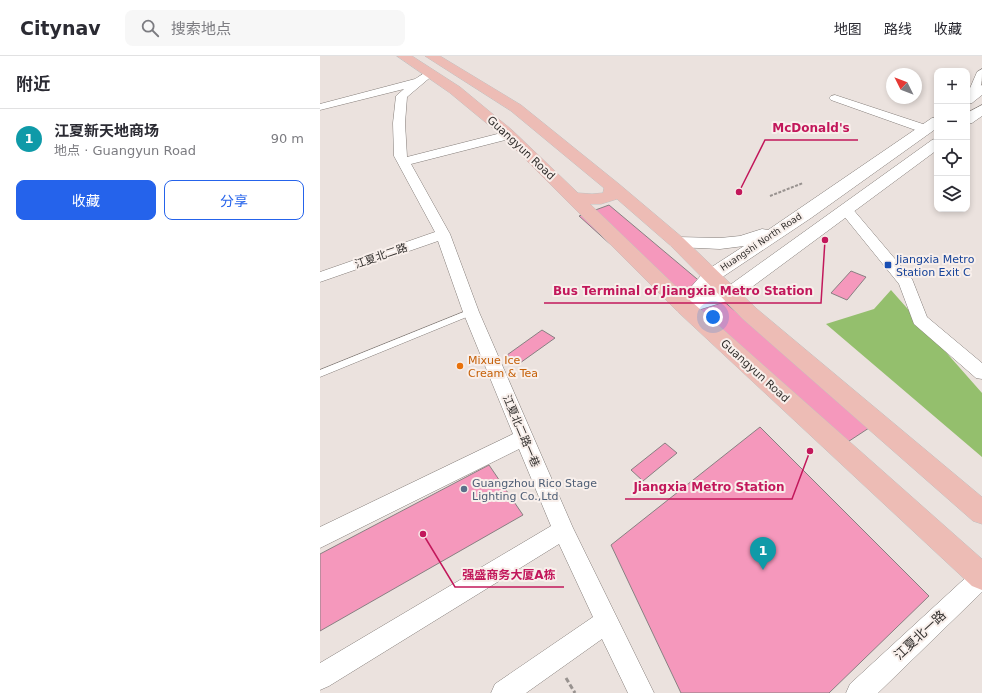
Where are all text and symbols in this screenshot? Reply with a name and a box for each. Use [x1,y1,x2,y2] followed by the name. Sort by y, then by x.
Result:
[125,10,405,46] search box
[20,17,101,39] text: Citynav
[139,17,161,39] icon: search
[171,20,231,38] text: 搜索地点
[834,21,862,37] text: 地图
[884,21,912,37] text: 路线
[934,21,962,37] text: 收藏
[886,68,922,104] north arrow
[934,68,970,212] map controls
[934,68,970,104] button: +
[16,74,50,94] text: 附近
[934,104,970,140] button: −
[484,113,558,183] street label: Guangyun Road
[765,116,858,140] callout: McDonald's
[772,121,850,135] text: McDonald's
[54,122,159,140] text: 江夏新天地商场
[24,131,34,146] text: 1
[271,131,304,146] text: 90 m
[934,140,970,176] button: locate
[54,143,196,158] text: 地点 · Guangyun Road
[934,176,970,212] button: layers
[16,180,156,220] button: 收藏
[164,180,304,220] button: 分享
[719,211,803,273] street label: Huangshi North Road
[353,241,409,271] street label: 江夏北二路
[895,253,975,279] place label: Jiangxia Metro Station Exit C
[883,260,893,270] marker: Jiangxia Metro Station Exit C
[544,279,821,303] callout: Bus Terminal of Jiangxia Metro Station
[553,284,813,298] text: Bus Terminal of Jiangxia Metro Station
[703,307,723,327] your location
[718,337,792,405] street label: Guangyun Road
[468,354,538,380] place label: Mixue Ice Cream & Tea
[455,361,465,371] marker: Mixue Ice Cream & Tea
[500,393,542,469] street label: 江夏北二路一巷
[625,475,792,499] callout: Jiangxia Metro Station
[472,477,597,503] place label: Guangzhou Rico Stage Lighting Co.,Ltd
[632,480,785,494] text: Jiangxia Metro Station
[459,484,469,494] marker: Guangzhou Rico Stage Lighting Co.,Ltd
[750,537,776,570] pin: 1
[455,563,564,587] callout: 强盛商务大厦A栋
[462,568,556,582] text: 强盛商务大厦A栋
[891,607,949,663] street label: 江夏北一路

